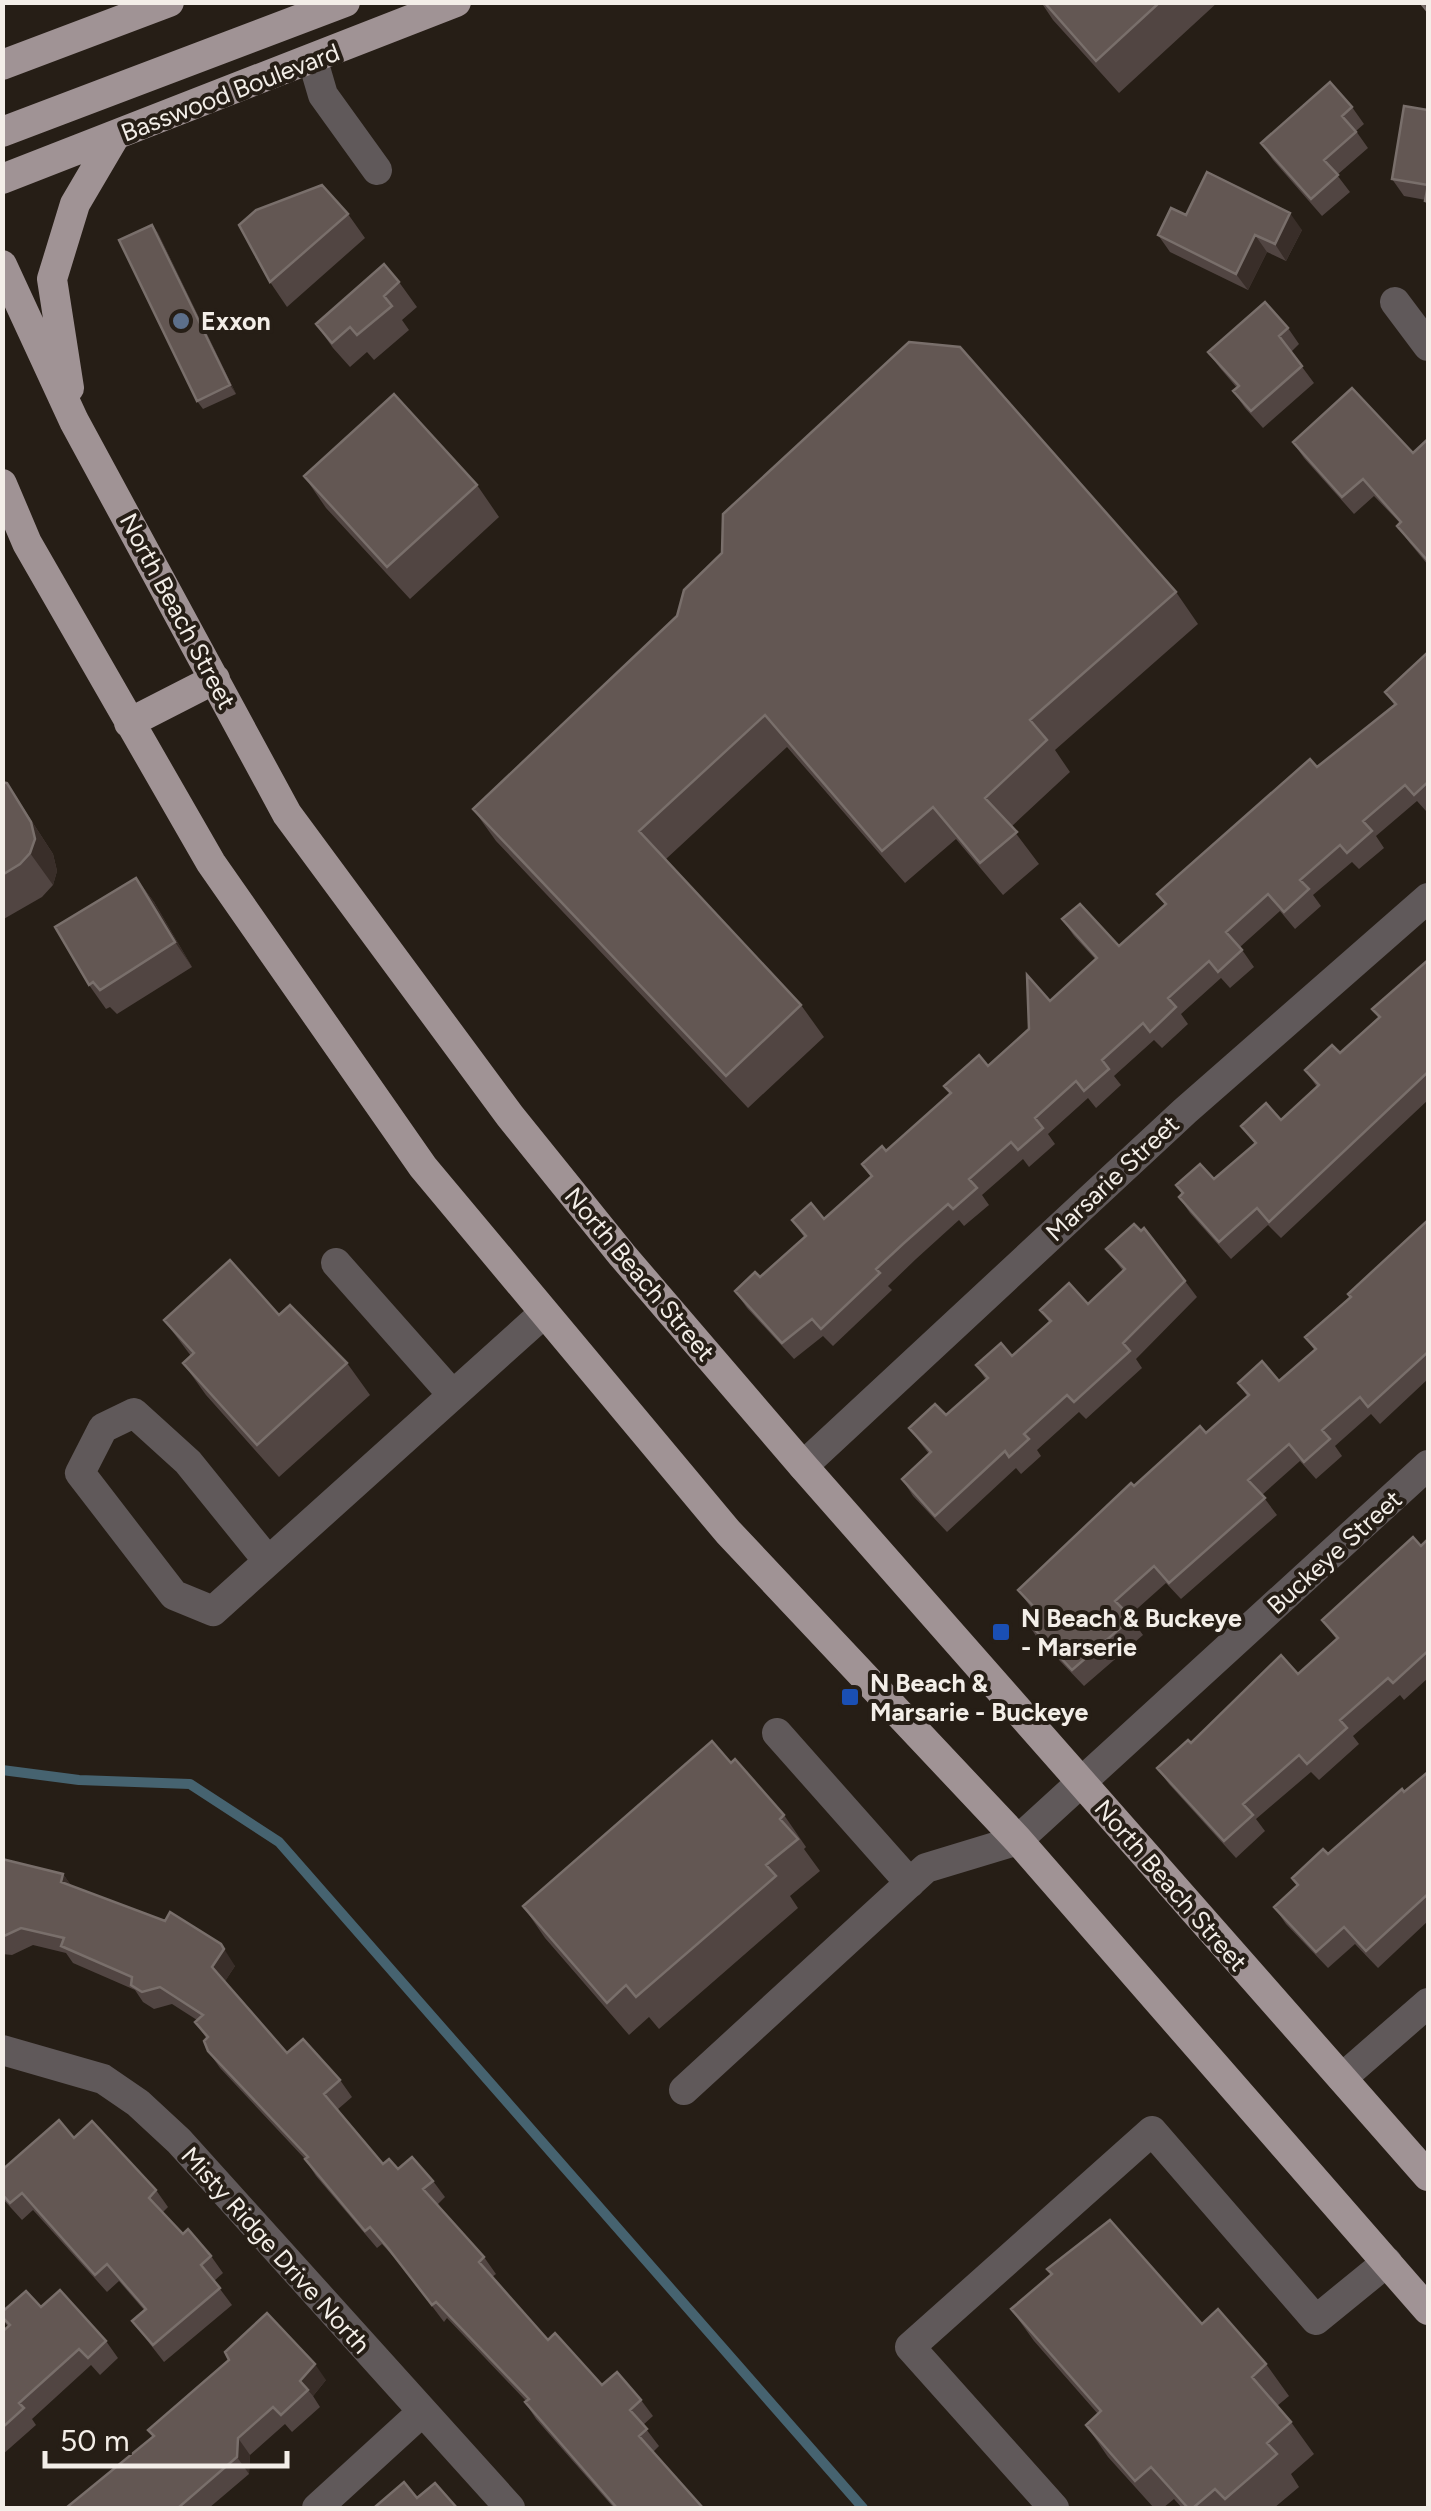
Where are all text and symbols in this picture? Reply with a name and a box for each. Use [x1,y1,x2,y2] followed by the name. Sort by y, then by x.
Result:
[117,37,343,147] street label: Basswood Boulevard
[201,306,271,336] place label: Exxon
[170,310,192,332] marker: Exxon
[114,508,242,714] street label: North Beach Street
[1039,1109,1185,1247] street label: Marsarie Street
[559,1181,721,1367] street label: North Beach Street
[1261,1484,1407,1620] street label: Buckeye Street
[1021,1603,1242,1662] place label: N Beach & Buckeye - Marserie
[990,1621,1012,1643] marker: N Beach & Buckeye - Marserie
[870,1668,1088,1727] place label: N Beach & Marsarie - Buckeye
[839,1686,861,1708] marker: N Beach & Marsarie - Buckeye
[1088,1793,1254,1977] street label: North Beach Street
[175,2141,377,2359] street label: Misty Ridge Drive North
[45,2406,288,2468] scale bar
[60,2422,129,2459] text: 50 m

